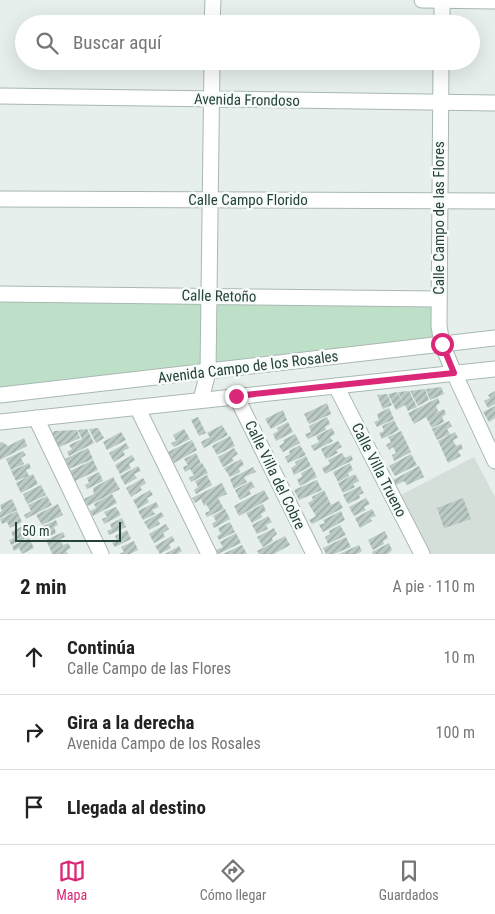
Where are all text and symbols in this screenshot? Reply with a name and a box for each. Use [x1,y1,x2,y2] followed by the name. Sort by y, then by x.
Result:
[15,15,480,70] search box
[33,29,61,57] icon: search
[73,31,162,54] text: Buscar aquí
[194,90,300,110] street label: Avenida Frondoso
[430,141,448,295] street label: Calle Campo de las Flores
[188,191,308,209] street label: Calle Campo Florido
[182,286,256,306] street label: Calle Retoño
[431,333,454,356] route start
[157,347,339,387] street label: Avenida Campo de los Rosales
[225,385,248,408] route end
[241,418,309,532] street label: Calle Villa del Cobre
[348,420,410,520] street label: Calle Villa Trueno
[15,519,121,542] scale bar
[22,523,50,539] text: 50 m
[20,575,67,599] text: 2 min
[392,577,475,596] text: A pie · 110 m
[67,636,135,659] text: Continúa
[20,643,48,671] icon: ahead
[443,648,475,667] text: 10 m
[67,659,231,678] text: Calle Campo de las Flores
[67,711,194,734] text: Gira a la derecha
[20,718,48,746] icon: right
[436,723,475,742] text: 100 m
[67,734,261,753] text: Avenida Campo de los Rosales
[20,793,48,821] icon: arrive
[67,796,206,819] text: Llegada al destino
[56,857,87,903] tab: Mapa
[200,857,266,903] tab: Cómo llegar
[379,857,439,903] tab: Guardados

